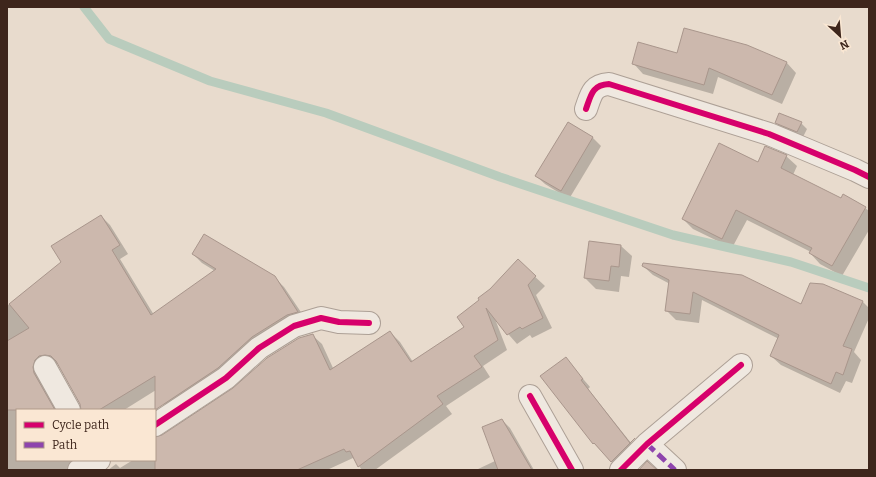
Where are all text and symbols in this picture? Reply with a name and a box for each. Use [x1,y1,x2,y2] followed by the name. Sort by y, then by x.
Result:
[820,16,860,56] north arrow
[837,37,851,52] text: N
[16,409,156,461] legend
[52,418,110,432] text: Cycle path
[52,438,78,452] text: Path

